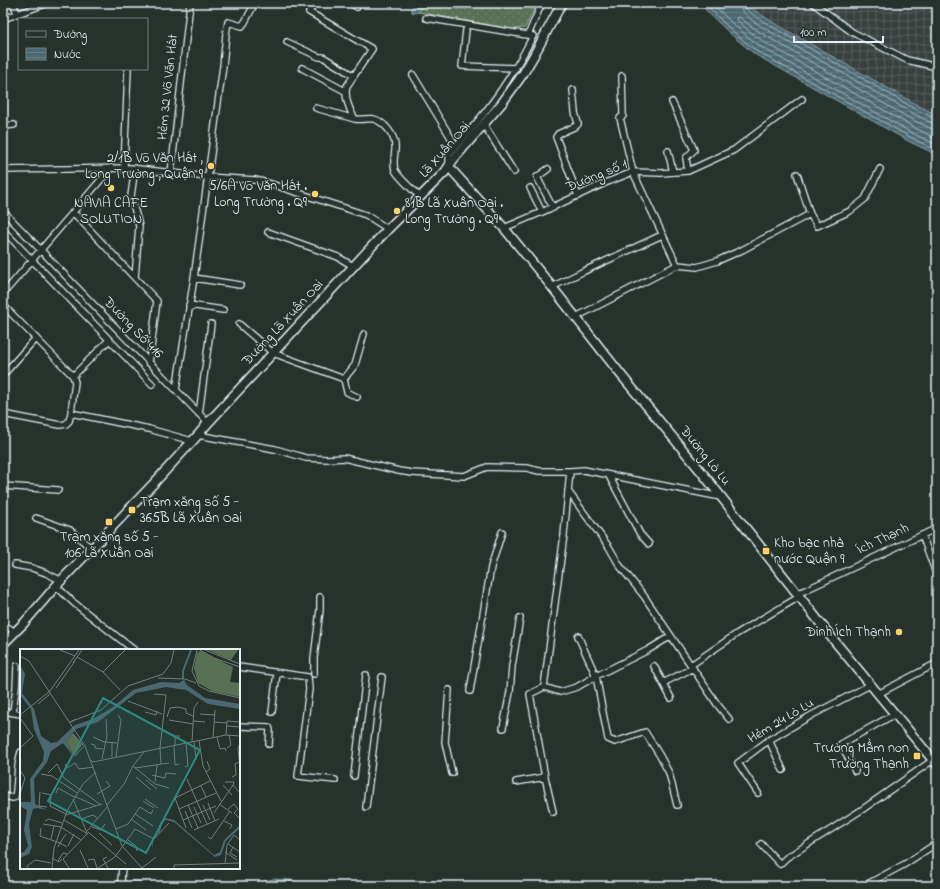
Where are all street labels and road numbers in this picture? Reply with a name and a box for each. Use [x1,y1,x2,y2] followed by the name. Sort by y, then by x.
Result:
[152,33,184,141] street label: Hẻm 32 Võ Văn Hát
[414,117,476,183] street label: Lã Xuân Oai
[562,154,632,199] street label: Đường số 1
[237,275,329,372] street label: Đường Lã Xuân Oai
[97,292,168,364] street label: Đường Số 416
[673,421,736,491] street label: Đường Lò Lu
[853,518,913,561] street label: Ích Thạnh
[744,693,818,749] street label: Hẻm 24 Lò Lu

